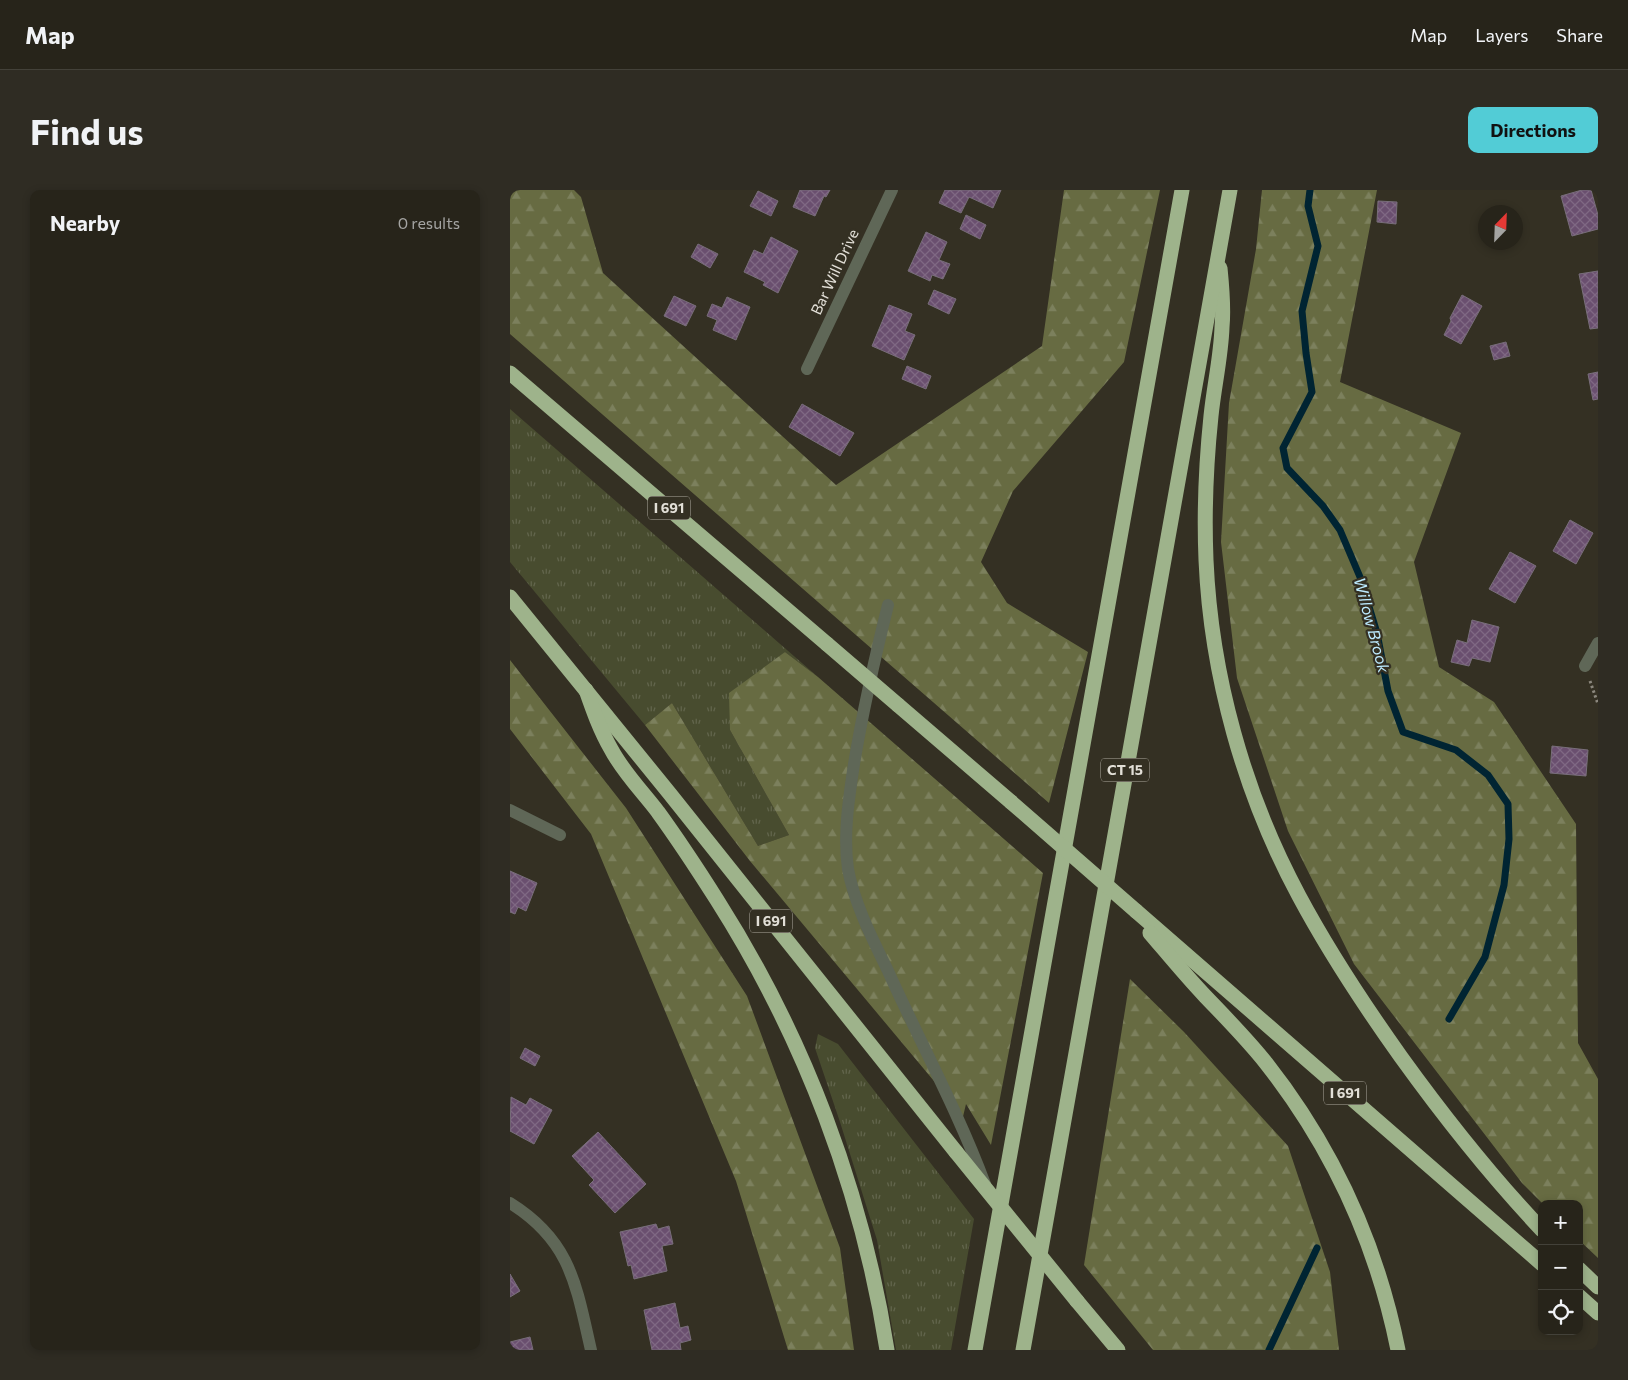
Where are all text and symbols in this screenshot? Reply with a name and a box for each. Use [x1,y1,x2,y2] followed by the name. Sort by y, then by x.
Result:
[25,20,75,49] text: Map
[1410,24,1447,46] text: Map
[1475,24,1528,46] text: Layers
[1556,24,1603,46] text: Share
[1468,107,1598,153] button: Directions
[30,109,144,152] text: Find us
[1478,205,1523,250] north arrow
[50,210,120,235] text: Nearby
[398,213,460,232] text: 0 results
[806,226,862,317] street label: Bar Will Drive
[648,496,690,520] road number: I 691
[1351,575,1394,675] water label: Willow Brook
[1101,758,1149,782] road number: CT 15
[750,909,792,932] road number: I 691
[1324,1081,1366,1104] road number: I 691
[1538,1200,1583,1335] map controls
[1538,1200,1583,1245] button: +
[1538,1245,1583,1290] button: −
[1538,1290,1583,1335] button: locate

